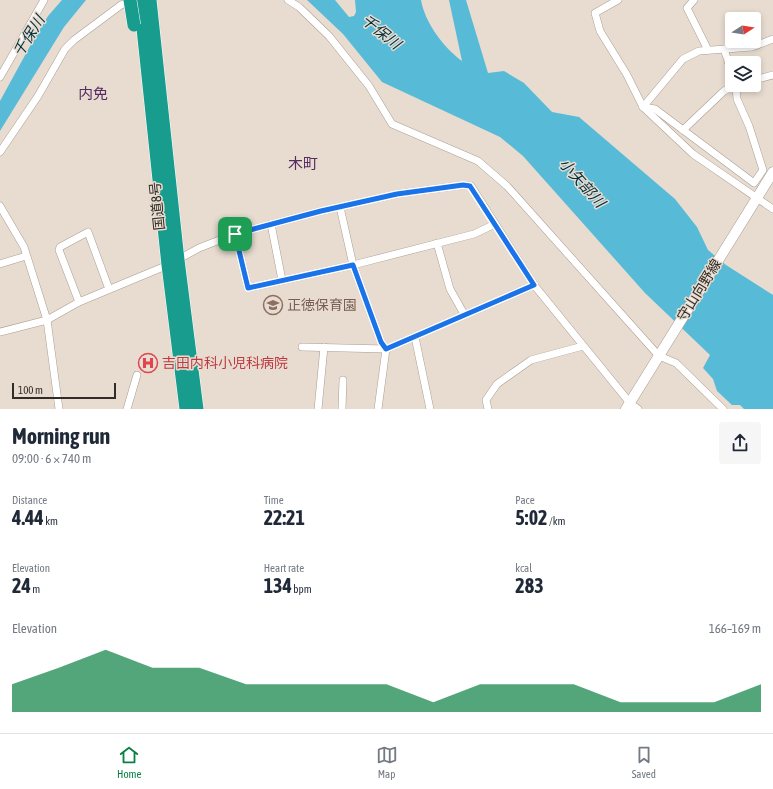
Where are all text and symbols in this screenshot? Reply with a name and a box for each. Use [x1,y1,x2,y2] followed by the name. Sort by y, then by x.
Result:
[9,10,49,59] water label: 千保川
[358,11,406,54] water label: 千保川
[725,12,761,48] north arrow
[725,12,761,92] map controls
[725,56,761,92] button: layers
[78,85,108,102] district label: 内免
[288,155,318,172] district label: 木町
[556,155,610,212] water label: 小矢部川
[147,181,167,231] street label: 国道8号
[218,217,252,251] pin
[224,223,246,245] icon: arrive
[674,256,724,324] street label: 守山向野線
[262,294,284,316] school or university icon: 正徳保育園
[287,297,357,313] place label: 正徳保育園
[137,352,159,374] hospital icon: 吉田内科小児科病院
[162,355,288,371] place label: 吉田内科小児科病院
[12,381,116,400] scale bar
[18,384,43,396] text: 100 m
[719,422,761,464] button: share
[12,423,110,449] text: Morning run
[12,451,91,466] text: 09:00 · 6 × 740 m
[12,494,47,506] text: Distance
[264,494,284,506] text: Time
[515,494,535,506] text: Pace
[12,506,44,529] text: 4.44
[264,506,305,529] text: 22:21
[515,506,548,529] text: 5:02
[44,515,58,527] text: km
[548,515,566,527] text: /km
[12,562,50,574] text: Elevation
[264,562,304,574] text: Heart rate
[515,562,532,574] text: kcal
[12,574,31,597] text: 24
[264,574,292,597] text: 134
[515,574,544,597] text: 283
[31,583,40,595] text: m
[292,583,312,595] text: bpm
[12,621,57,636] text: Elevation
[709,621,761,636] text: 166–169 m
[117,744,142,780] tab: Home
[376,744,398,780] tab: Map
[632,744,656,780] tab: Saved

